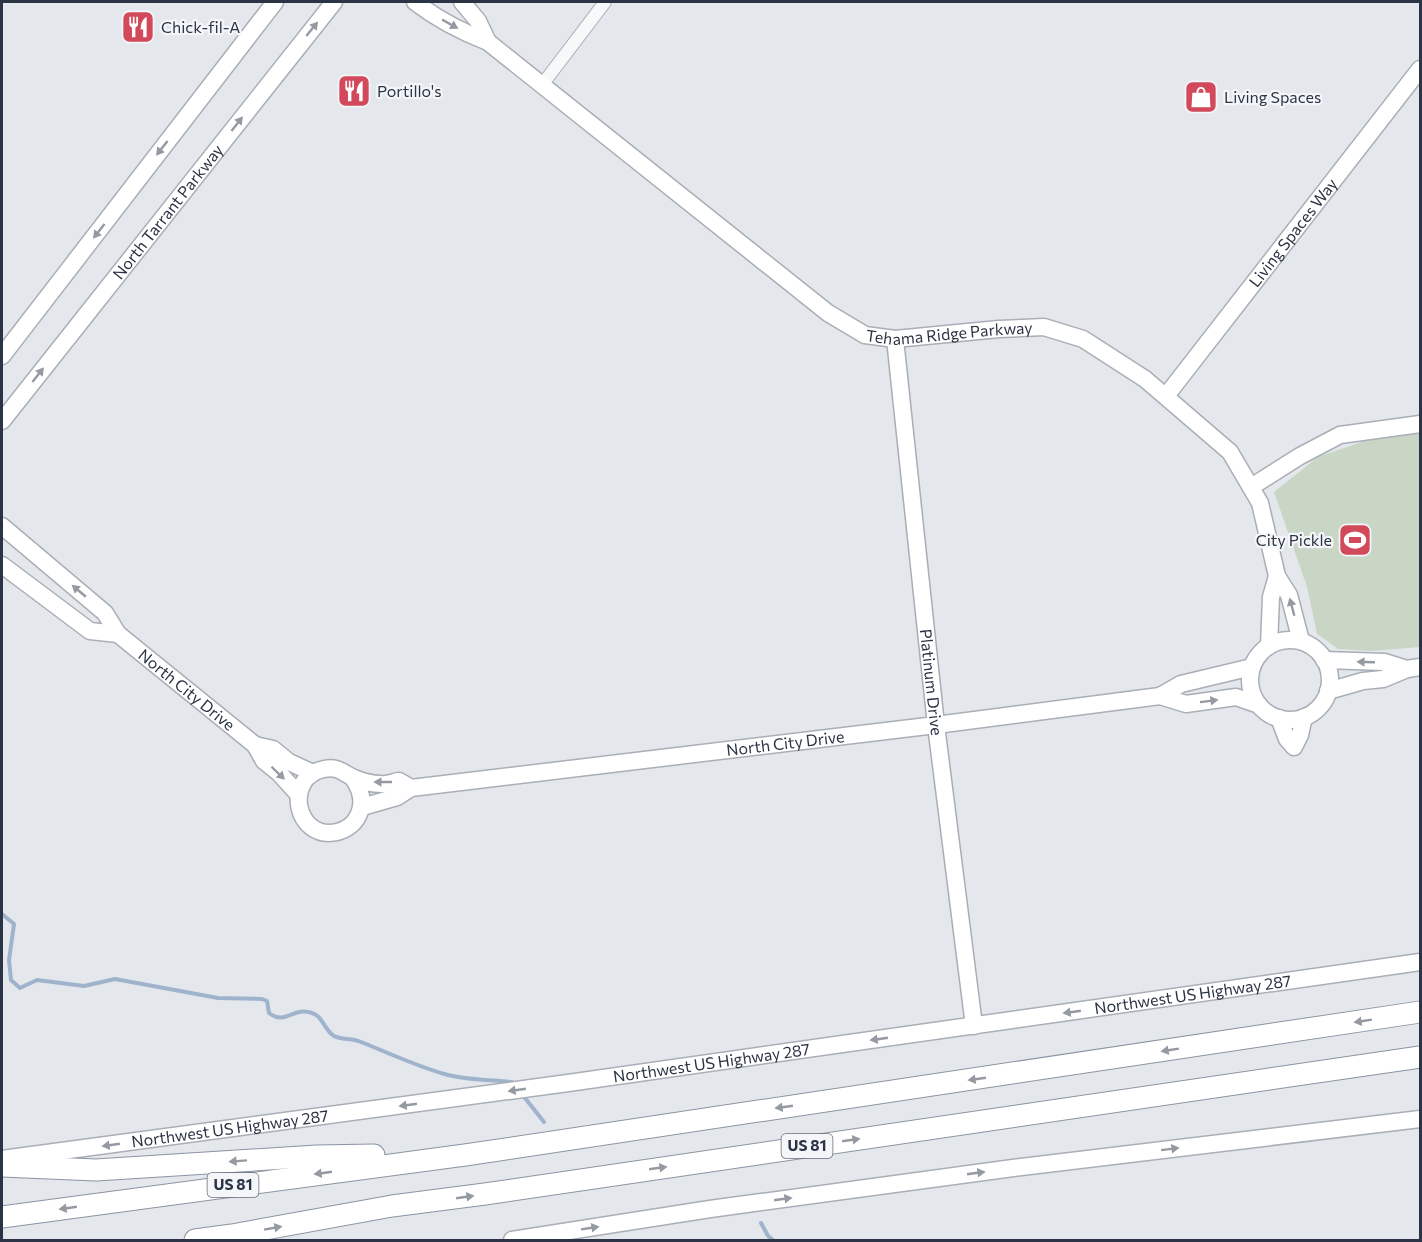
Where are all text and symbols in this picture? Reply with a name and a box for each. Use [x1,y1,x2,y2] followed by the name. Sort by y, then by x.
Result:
[120,9,156,45] restaurant icon: Chick-fil-A
[161,17,240,36] place label: Chick-fil-A
[442,19,459,29] one-way arrow
[306,21,319,37] one-way arrow
[336,73,372,109] restaurant icon: Portillo's
[1183,79,1219,115] shop icon: Living Spaces
[377,81,442,100] place label: Portillo's
[1224,87,1321,106] place label: Living Spaces
[230,116,243,132] one-way arrow
[108,140,227,283] street label: North Tarrant Parkway
[156,140,169,156] one-way arrow
[1244,174,1341,290] street label: Living Spaces Way
[93,223,105,238] one-way arrow
[865,318,1033,348] street label: Tehama Ridge Parkway
[31,368,43,383] one-way arrow
[1337,522,1373,558] sports icon: City Pickle
[1256,530,1332,549] place label: City Pickle
[71,585,87,598] one-way arrow
[1287,598,1297,616] one-way arrow
[917,628,947,736] street label: Platinum Drive
[135,645,239,734] street label: North City Drive
[1356,657,1375,666] one-way arrow
[1200,696,1219,705] one-way arrow
[725,726,845,759] street label: North City Drive
[270,765,284,779] one-way arrow
[373,777,392,787] one-way arrow
[1093,970,1292,1017] street label: Northwest US Highway 287
[1062,1007,1081,1016] one-way arrow
[1353,1016,1372,1025] one-way arrow
[869,1035,888,1044] one-way arrow
[612,1039,811,1085] street label: Northwest US Highway 287
[1160,1046,1179,1055] one-way arrow
[967,1074,986,1083] one-way arrow
[508,1086,527,1095] one-way arrow
[399,1100,418,1110] one-way arrow
[775,1103,794,1112] one-way arrow
[130,1105,330,1151] street label: Northwest US Highway 287
[782,1134,832,1158] road number: US 81
[842,1135,861,1144] one-way arrow
[101,1140,120,1149] one-way arrow
[1160,1145,1179,1154] one-way arrow
[229,1157,248,1166] one-way arrow
[649,1164,668,1173] one-way arrow
[314,1169,333,1178] one-way arrow
[967,1169,986,1178] one-way arrow
[208,1173,258,1197] road number: US 81
[456,1192,475,1201] one-way arrow
[774,1195,793,1204] one-way arrow
[58,1203,77,1212] one-way arrow
[264,1223,283,1232] one-way arrow
[581,1223,600,1232] one-way arrow

